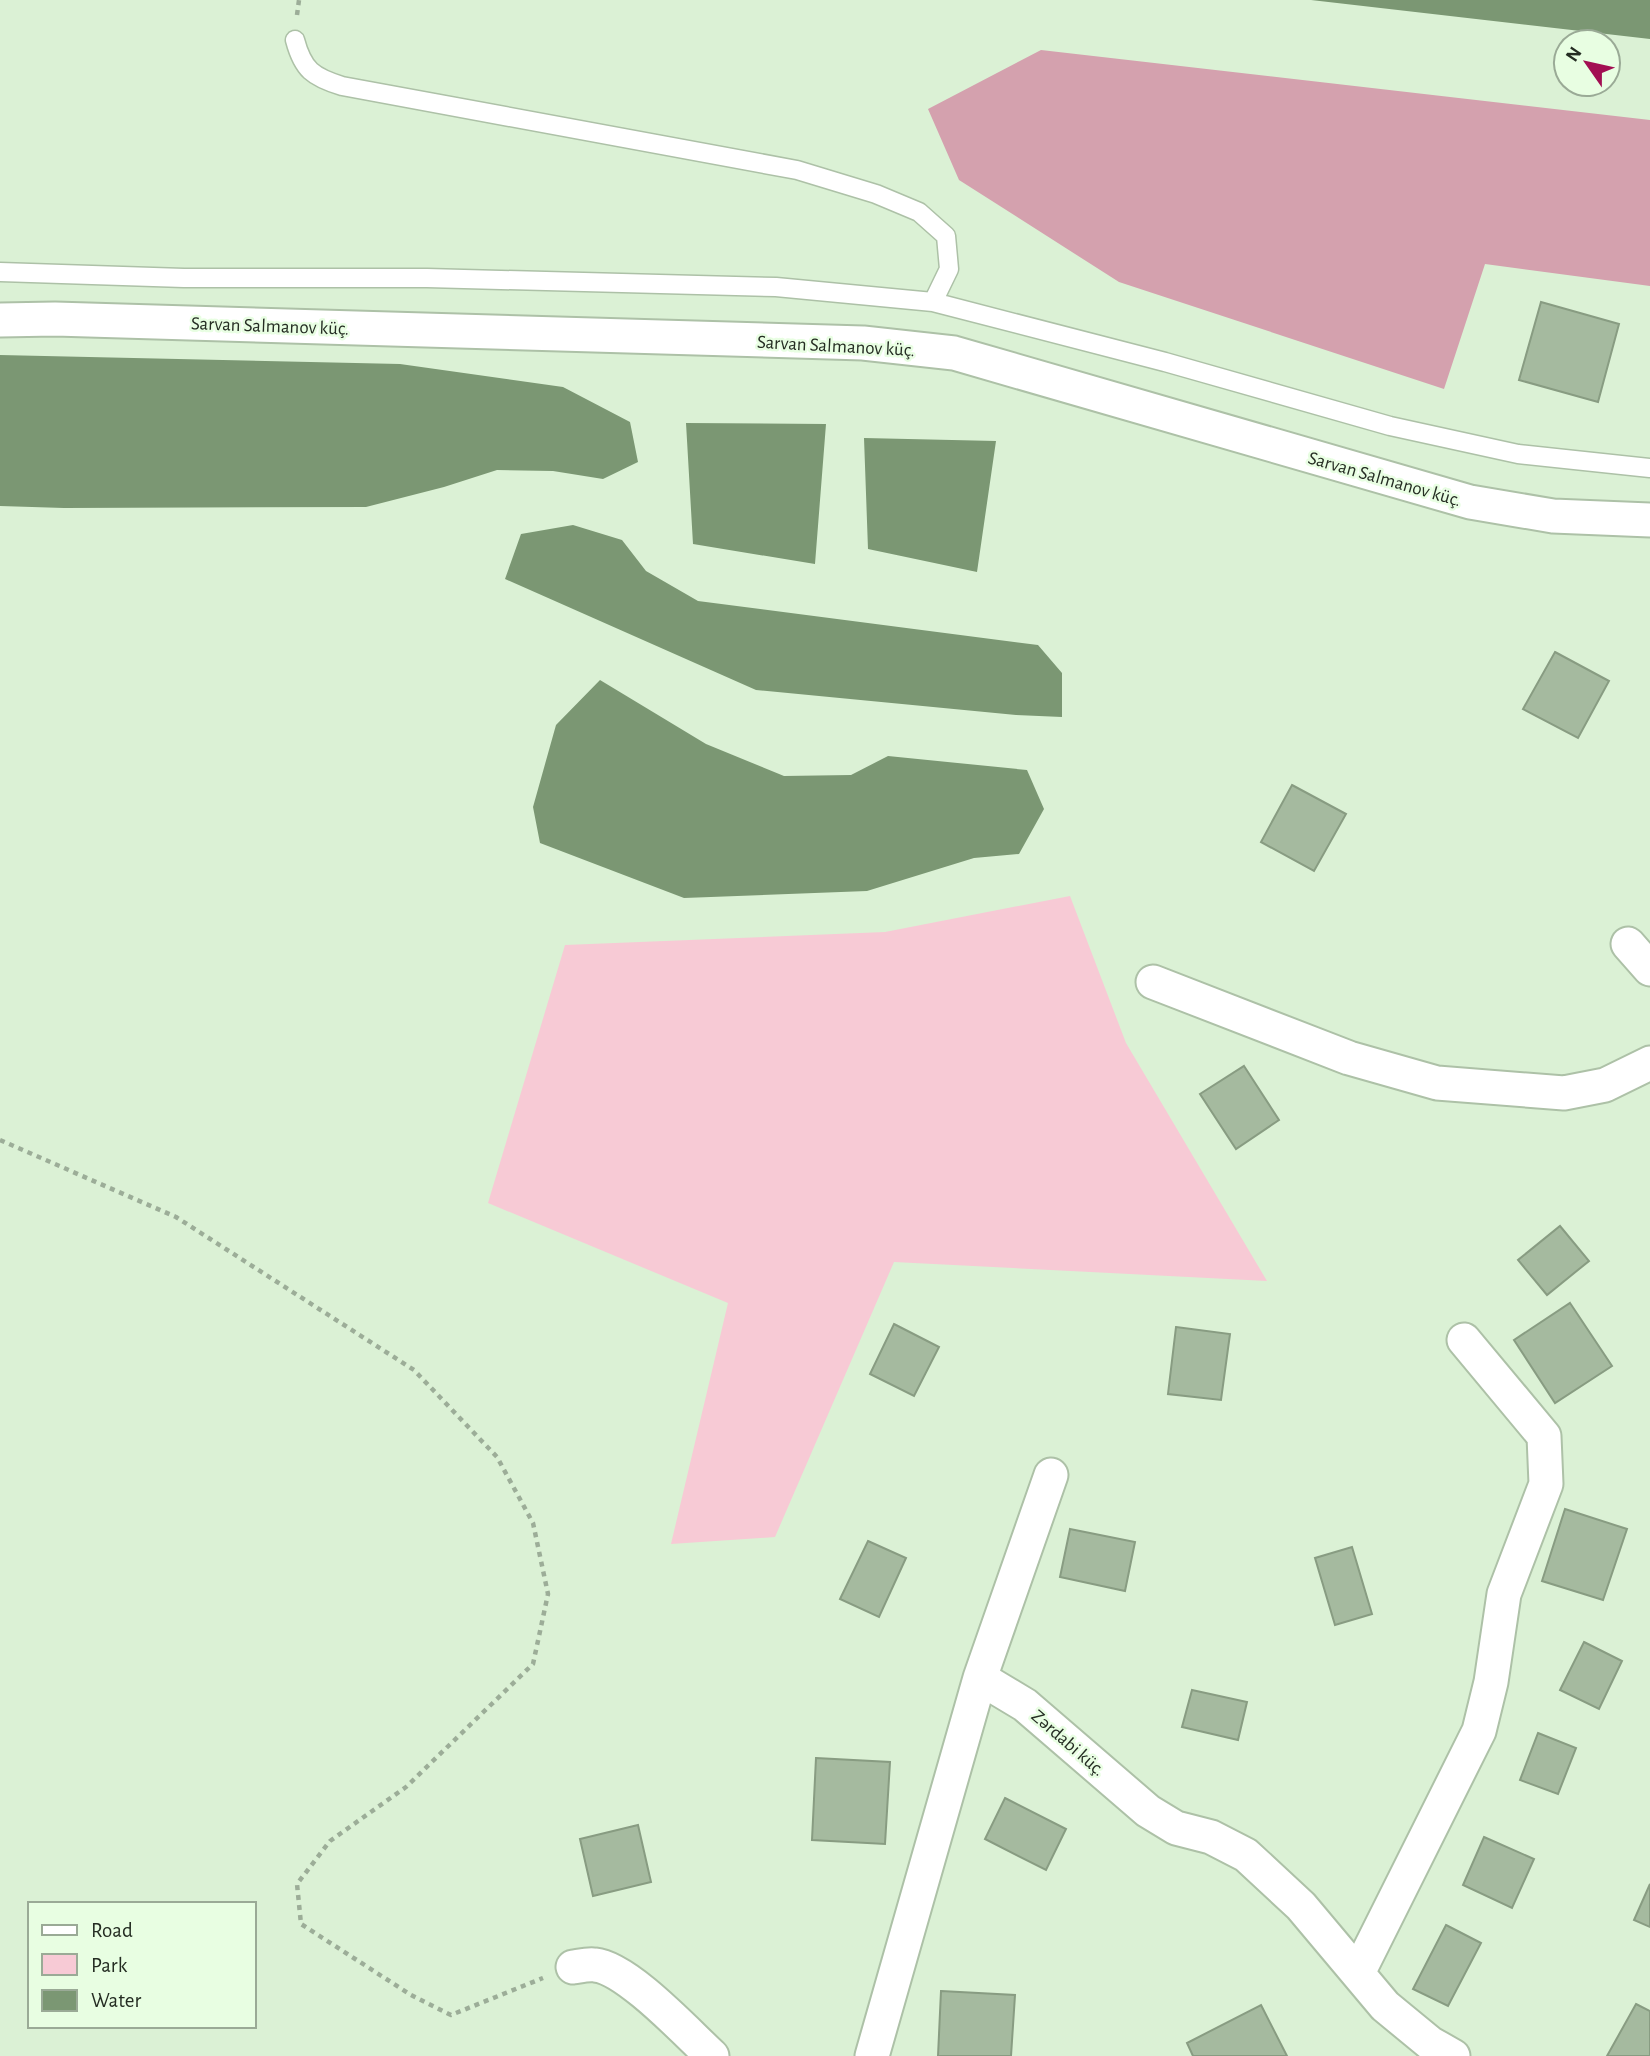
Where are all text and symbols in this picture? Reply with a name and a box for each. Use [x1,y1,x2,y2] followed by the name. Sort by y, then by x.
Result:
[1552,28,1622,98] north arrow
[1563,44,1586,65] text: N
[191,314,349,339] street label: Sarvan Salmanov küç.
[756,333,915,360] street label: Sarvan Salmanov küç.
[1306,449,1463,510] street label: Sarvan Salmanov küç.
[1028,1706,1108,1780] street label: Zərdabi küç.
[28,1902,256,2028] legend
[91,1920,133,1941] text: Road
[91,1955,128,1976] text: Park
[91,1990,141,2011] text: Water

